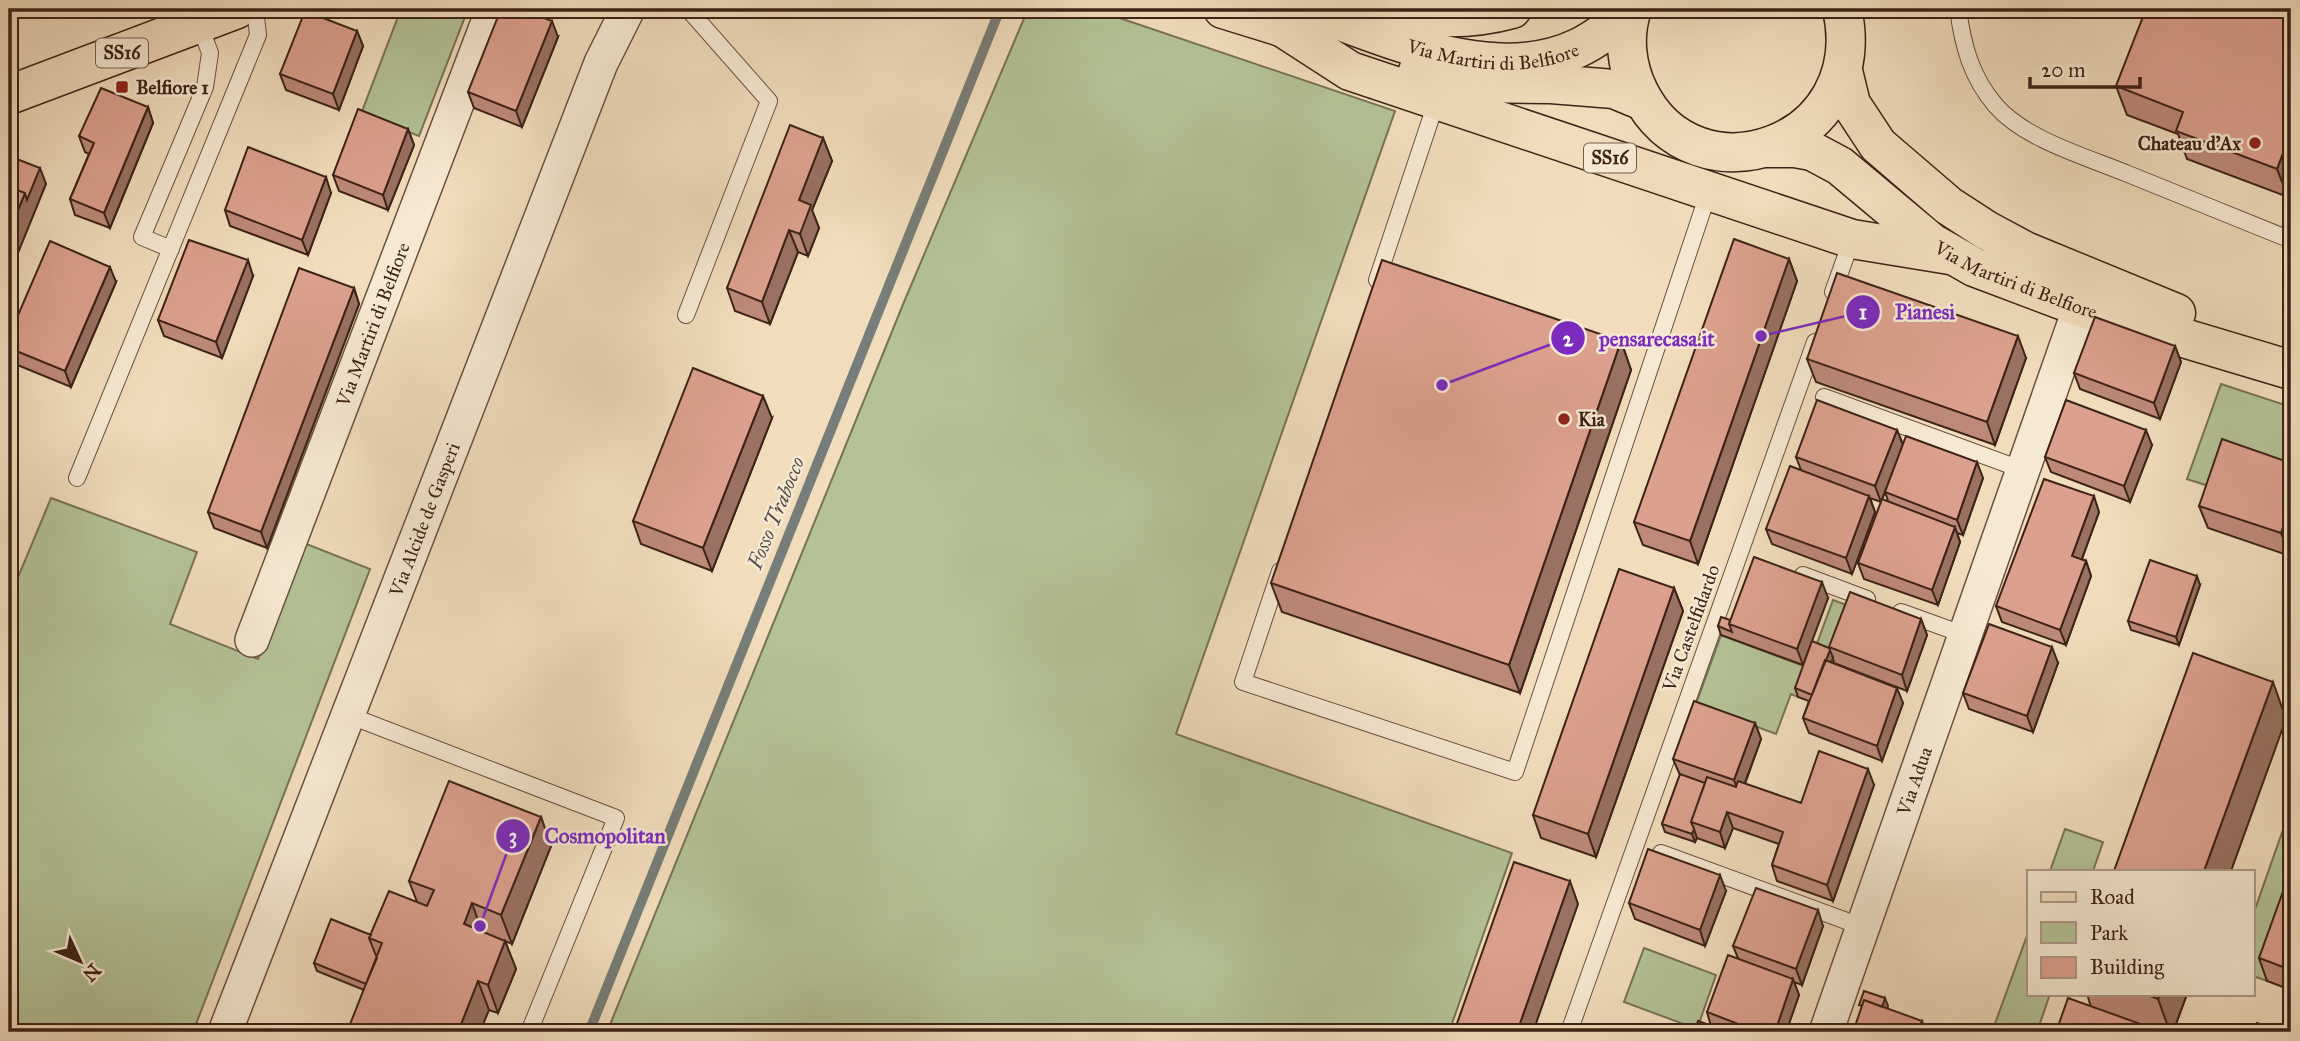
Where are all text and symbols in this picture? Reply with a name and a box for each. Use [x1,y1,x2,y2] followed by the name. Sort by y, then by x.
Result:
[1404,34,1582,74] street label: Via Martiri di Belfiore
[96,38,148,68] road number: SS16
[2030,46,2141,90] scale bar
[2041,57,2086,83] text: 20 m
[136,76,209,99] place label: Belfiore 1
[114,79,130,95] marker: Belfiore 1
[2138,132,2242,155] place label: Chateau d'Ax
[2247,135,2263,151] marker: Chateau d'Ax
[1584,144,1636,173] road number: SS16
[1930,235,2100,323] street label: Via Martiri di Belfiore
[330,239,414,410] street label: Via Martiri di Belfiore
[1846,291,1969,333] callout: Pianesi
[1859,299,1867,325] text: 1
[1895,299,1955,325] text: Pianesi
[1550,317,1729,359] callout: pensarecasa.it
[1563,326,1574,352] text: 2
[1598,326,1715,352] text: pensarecasa.it
[1578,408,1606,431] place label: Kia
[1556,411,1572,427] marker: Kia
[383,439,464,601] street label: Via Alcide de Gasperi
[741,453,810,574] water label: Fosso Trabocco
[1657,561,1725,695] street label: Via Castelfidardo
[1891,743,1937,819] street label: Via Adua
[496,815,680,857] callout: Cosmopolitan
[509,823,517,849] text: 3
[544,823,666,849] text: Cosmopolitan
[2027,870,2254,996] legend
[2090,884,2135,910] text: Road
[2090,920,2128,946] text: Park
[46,926,116,996] north arrow
[2090,954,2164,980] text: Building
[78,959,106,986] text: N

